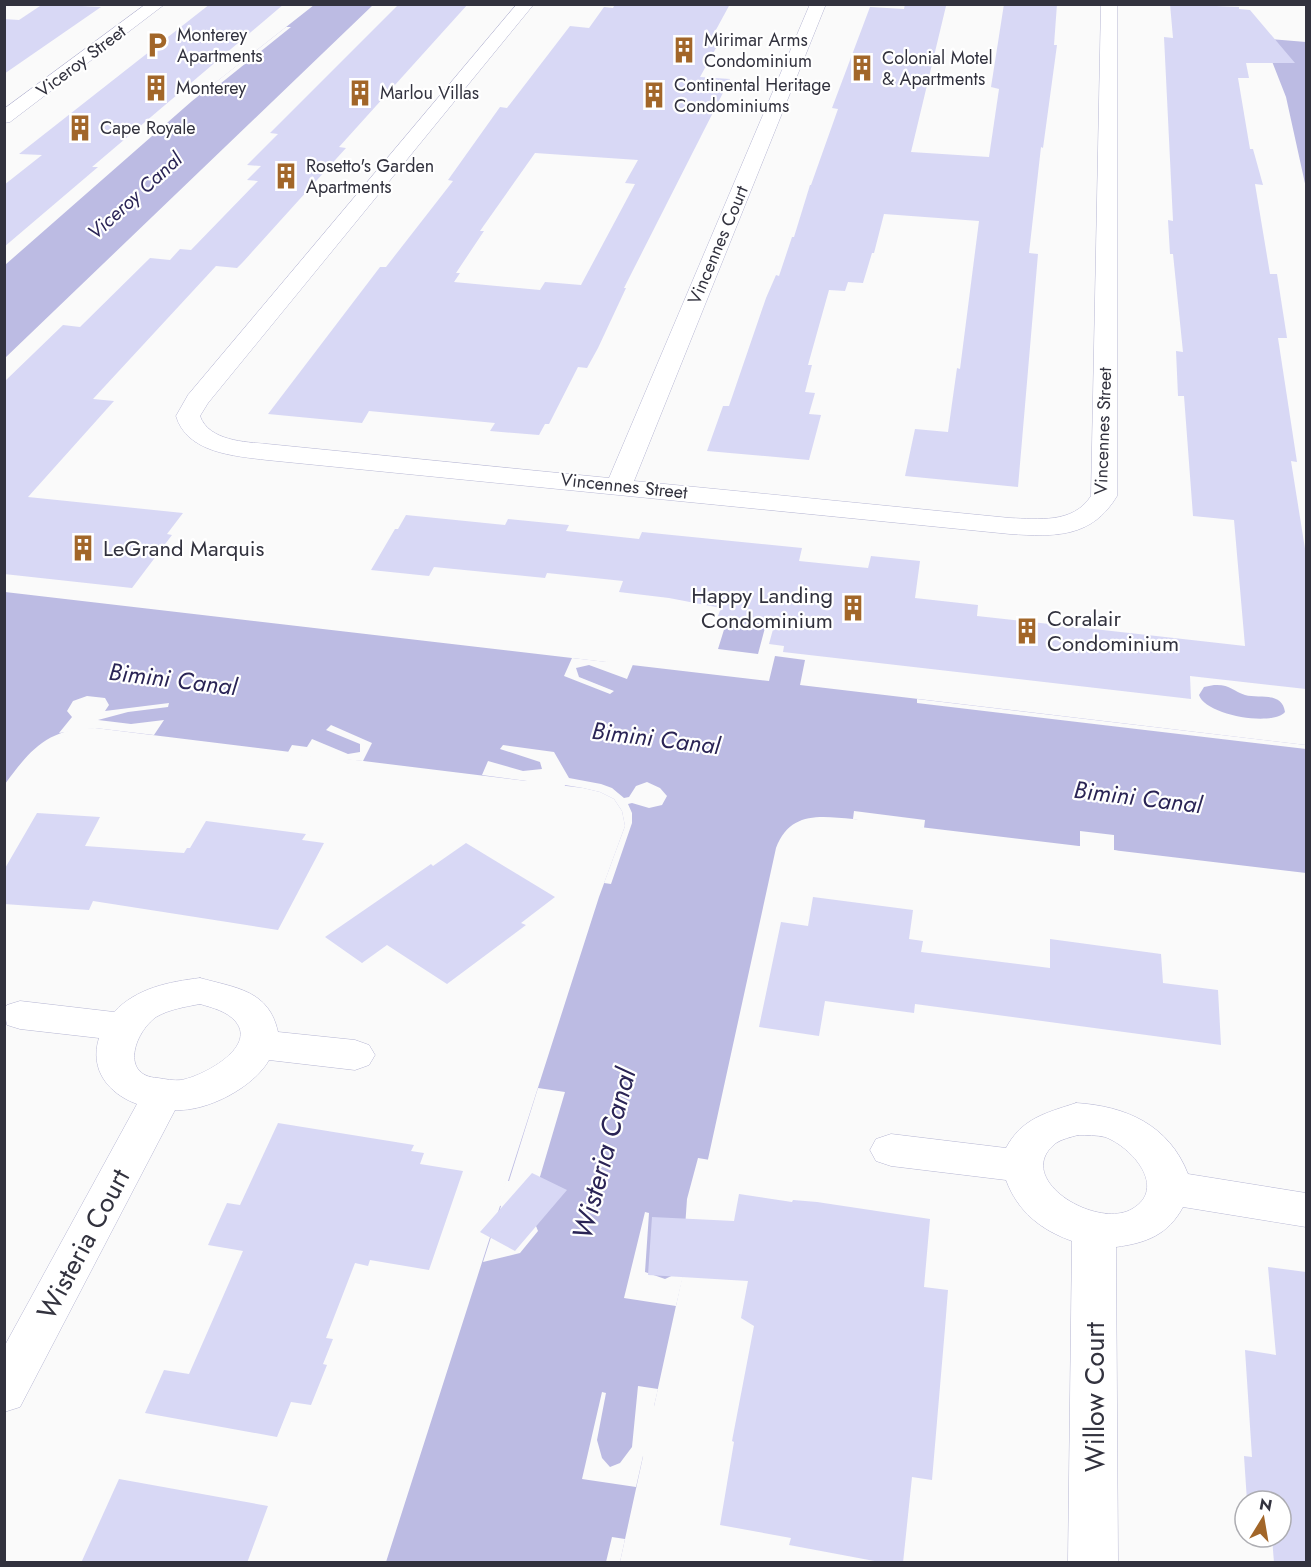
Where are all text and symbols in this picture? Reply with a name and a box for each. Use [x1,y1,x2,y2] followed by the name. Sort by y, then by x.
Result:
[31,18,132,103] street label: Viceroy Street
[177,22,263,69] place label: Monterey Apartments
[704,27,812,74] place label: Mirimar Arms Condominium
[142,30,172,60] parking icon: Monterey Apartments
[669,35,699,65] building icon: Mirimar Arms Condominium
[882,45,993,92] place label: Colonial Motel & Apartments
[847,53,877,83] building icon: Colonial Motel & Apartments
[674,72,831,119] place label: Continental Heritage Condominiums
[141,73,171,103] building icon: Monterey
[176,75,246,101] place label: Monterey
[345,78,375,108] building icon: Marlou Villas
[380,80,479,106] place label: Marlou Villas
[639,80,669,110] building icon: Continental Heritage Condominiums
[65,113,95,143] building icon: Cape Royale
[100,115,196,141] place label: Cape Royale
[81,145,190,246] water label: Viceroy Canal
[306,153,434,200] place label: Rosetto's Garden Apartments
[271,161,301,191] building icon: Rosetto's Garden Apartments
[681,181,755,308] street label: Vincennes Court
[1088,366,1118,495] street label: Vincennes Street
[559,466,690,506] street label: Vincennes Street
[103,532,265,564] place label: LeGrand Marquis
[68,533,98,563] building icon: LeGrand Marquis
[691,579,833,636] place label: Happy Landing Condominium
[838,593,868,623] building icon: Happy Landing Condominium
[1047,602,1179,659] place label: Coralair Condominium
[1012,616,1042,646] building icon: Coralair Condominium
[107,654,241,704] water label: Bimini Canal
[590,713,724,763] water label: Bimini Canal
[1072,772,1206,822] water label: Bimini Canal
[561,1062,647,1244] water label: Wisteria Canal
[27,1161,139,1326] street label: Wisteria Court
[1075,1321,1114,1472] street label: Willow Court
[1233,1489,1293,1549] north arrow
[1257,1492,1274,1517] text: N

